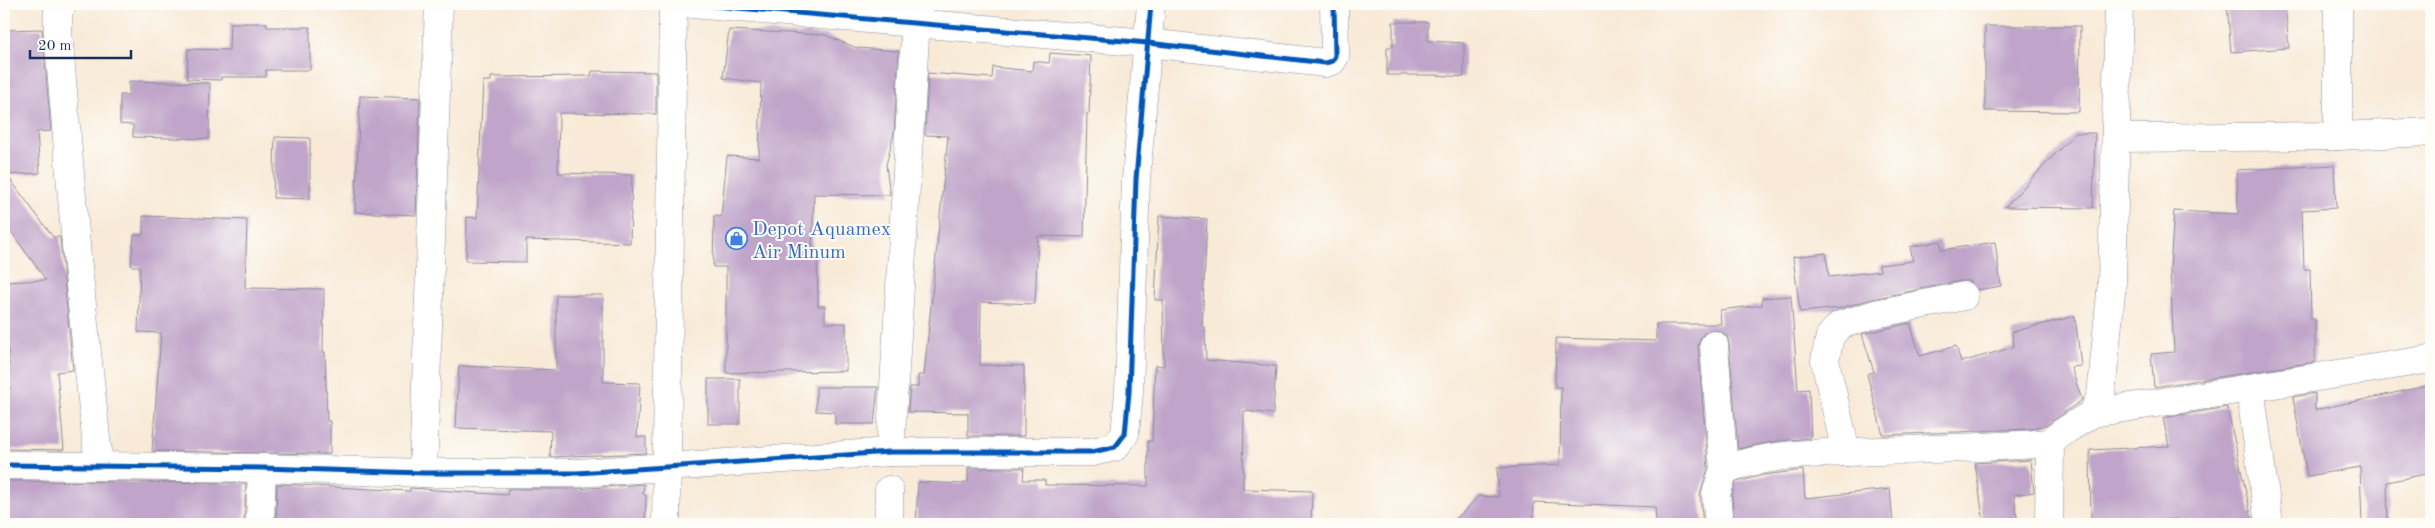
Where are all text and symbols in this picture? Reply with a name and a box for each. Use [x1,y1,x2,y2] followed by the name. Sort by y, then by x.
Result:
[30,28,131,60] scale bar
[38,39,72,54] text: 20 m
[752,220,891,263] place label: Depot Aquamex Air Minum
[724,227,748,251] shop icon: Depot Aquamex Air Minum

